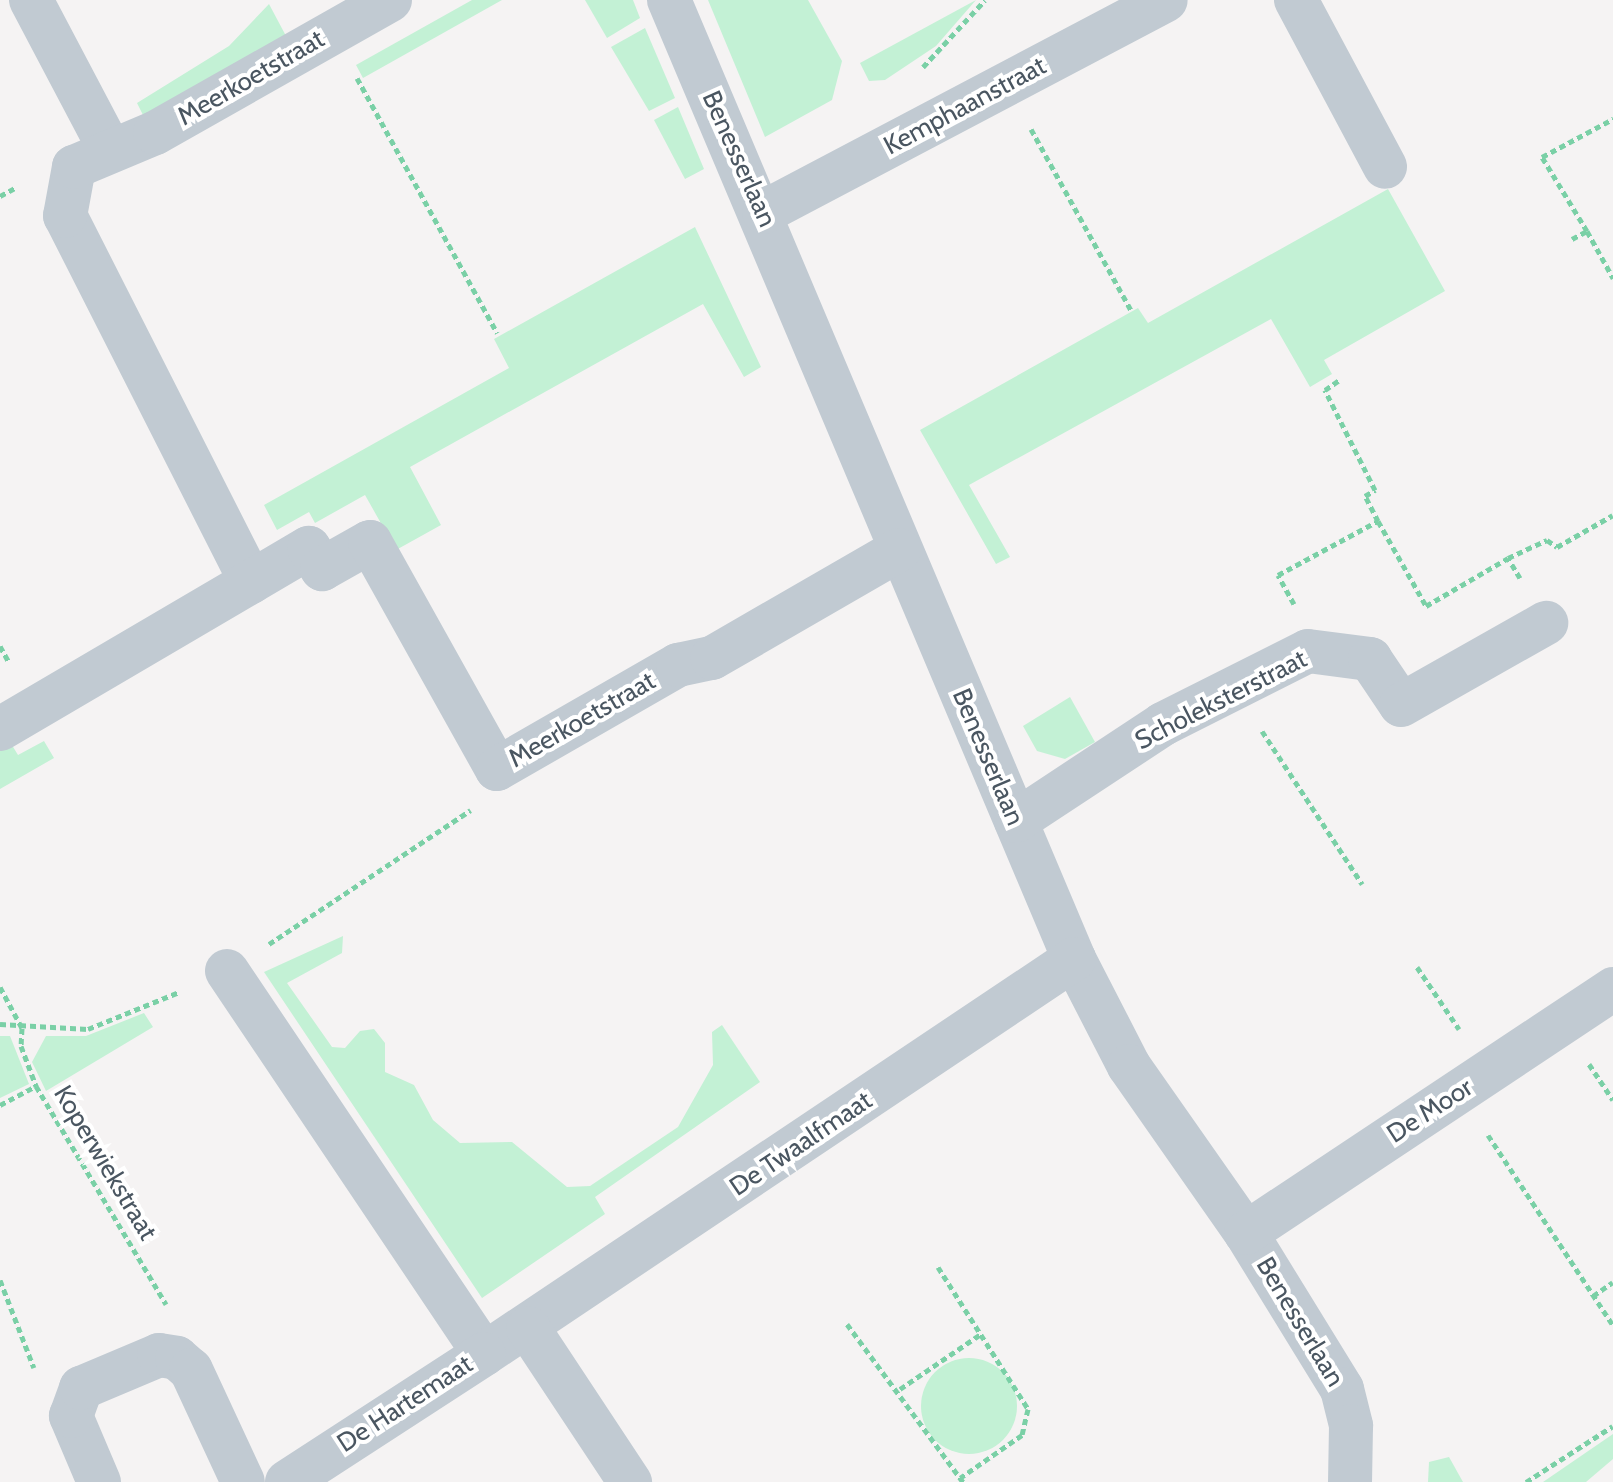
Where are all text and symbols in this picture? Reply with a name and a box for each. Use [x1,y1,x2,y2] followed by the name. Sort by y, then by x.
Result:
[172,23,330,133] street label: Meerkoetstraat
[879,50,1051,162] street label: Kemphaanstraat
[695,86,783,232] street label: Benesserlaan
[1130,643,1312,757] street label: Scholeksterstraat
[503,665,661,775] street label: Meerkoetstraat
[945,684,1031,830] street label: Benesserlaan
[1381,1072,1479,1150] street label: De Moor
[47,1080,163,1246] street label: Koperwiekstraat
[724,1085,878,1203] street label: De Twaalfmaat
[1249,1252,1351,1392] street label: Benesserlaan
[332,1349,478,1459] street label: De Hartemaat

